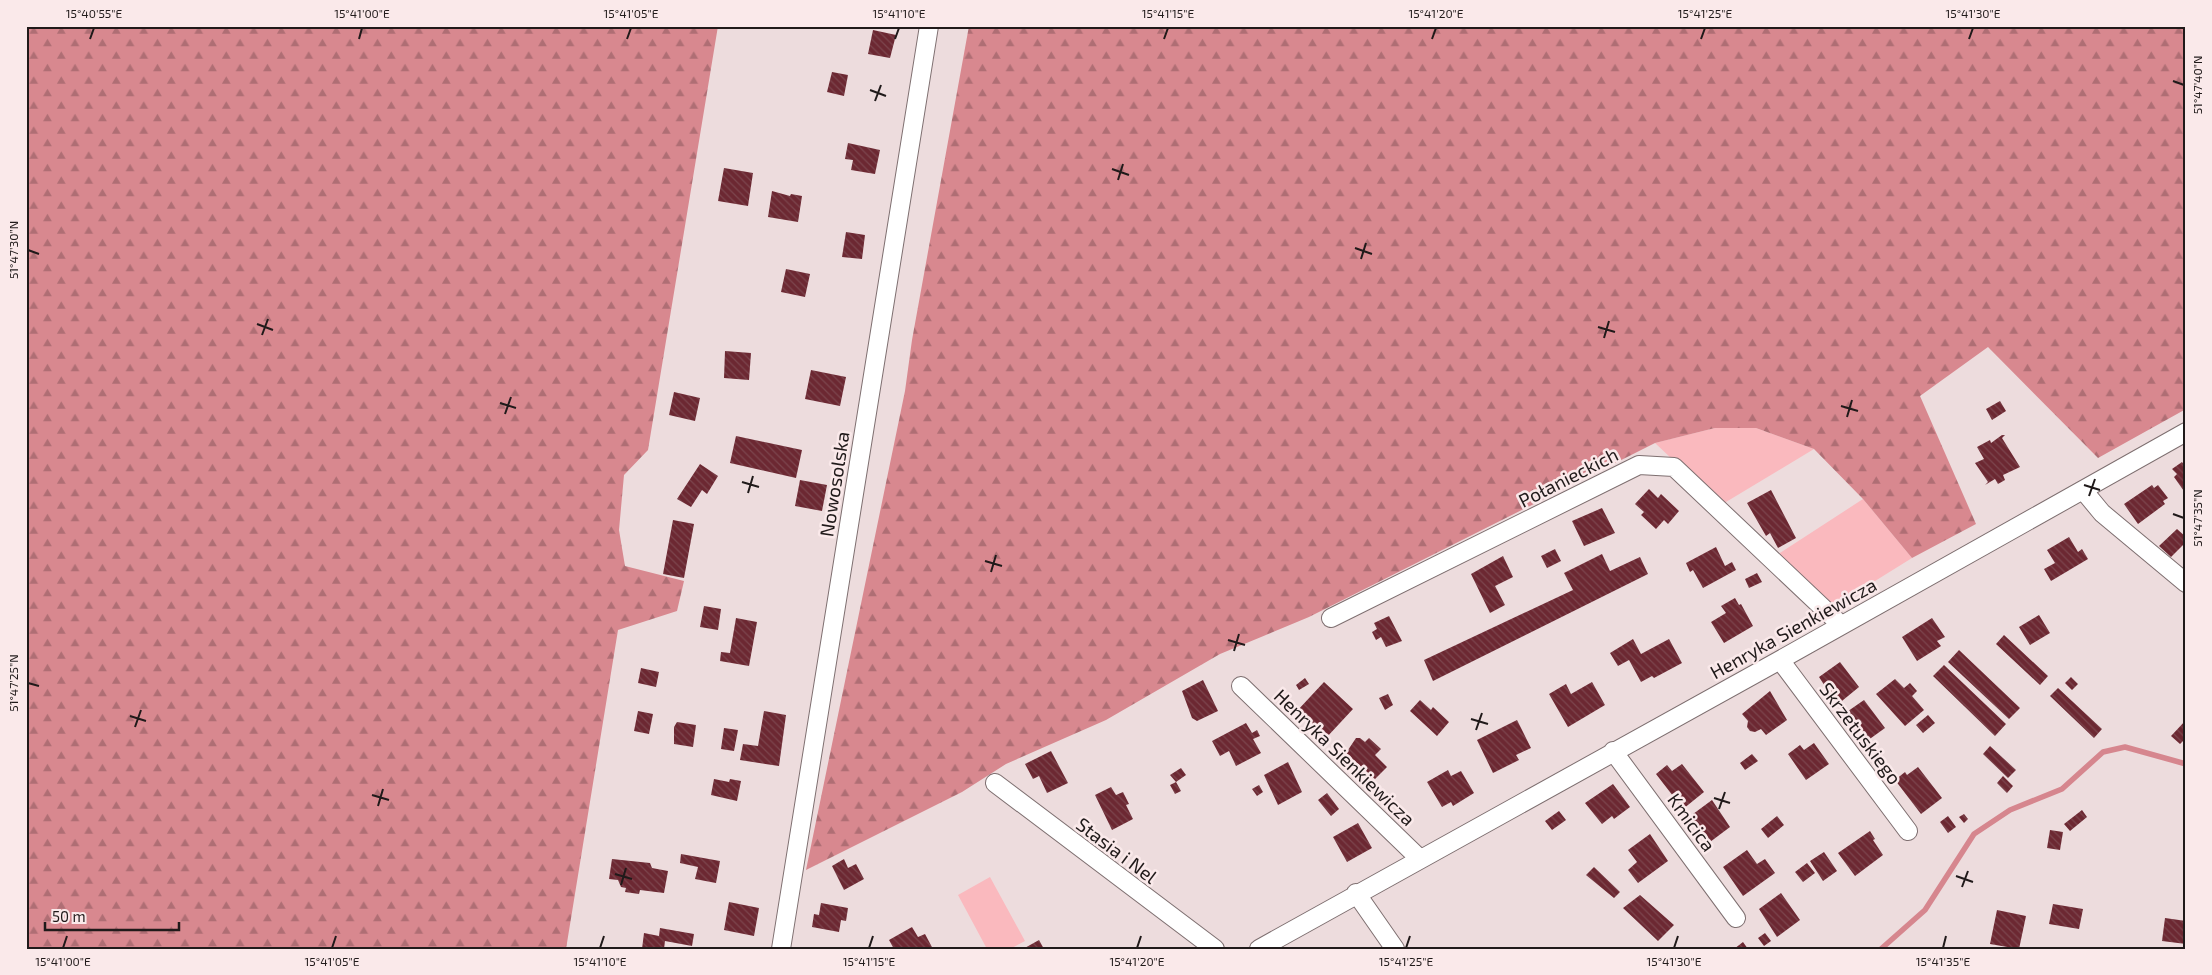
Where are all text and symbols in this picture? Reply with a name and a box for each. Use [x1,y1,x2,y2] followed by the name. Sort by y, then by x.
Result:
[66,6,123,20] text: 15°40'55"E
[334,6,390,20] text: 15°41'00"E
[604,6,659,20] text: 15°41'05"E
[872,6,926,20] text: 15°41'10"E
[1142,6,1194,20] text: 15°41'15"E
[1408,6,1464,20] text: 15°41'20"E
[1678,6,1732,20] text: 15°41'25"E
[1945,6,2001,20] text: 15°41'30"E
[2190,56,2204,114] text: 51°47'40"N
[6,221,20,279] text: 51°47'30"N
[814,430,854,538] street label: Nowosolska
[1514,442,1622,512] street label: Połanieckich
[2190,489,2204,547] text: 51°47'35"N
[1706,573,1880,683] street label: Henryka Sienkiewicza
[6,654,20,712] text: 51°47'25"N
[1815,678,1907,788] street label: Skrzetuskiego
[1270,684,1420,830] street label: Henryka Sienkiewicza
[1663,788,1721,856] street label: Kmicica
[1072,812,1162,888] street label: Stasia i Nel
[45,900,179,932] scale bar
[52,907,86,925] text: 50 m
[35,954,91,968] text: 15°41'00"E
[305,954,360,968] text: 15°41'05"E
[573,954,627,968] text: 15°41'10"E
[843,954,895,968] text: 15°41'15"E
[1109,954,1165,968] text: 15°41'20"E
[1379,954,1433,968] text: 15°41'25"E
[1646,954,1702,968] text: 15°41'30"E
[1916,954,1970,968] text: 15°41'35"E

